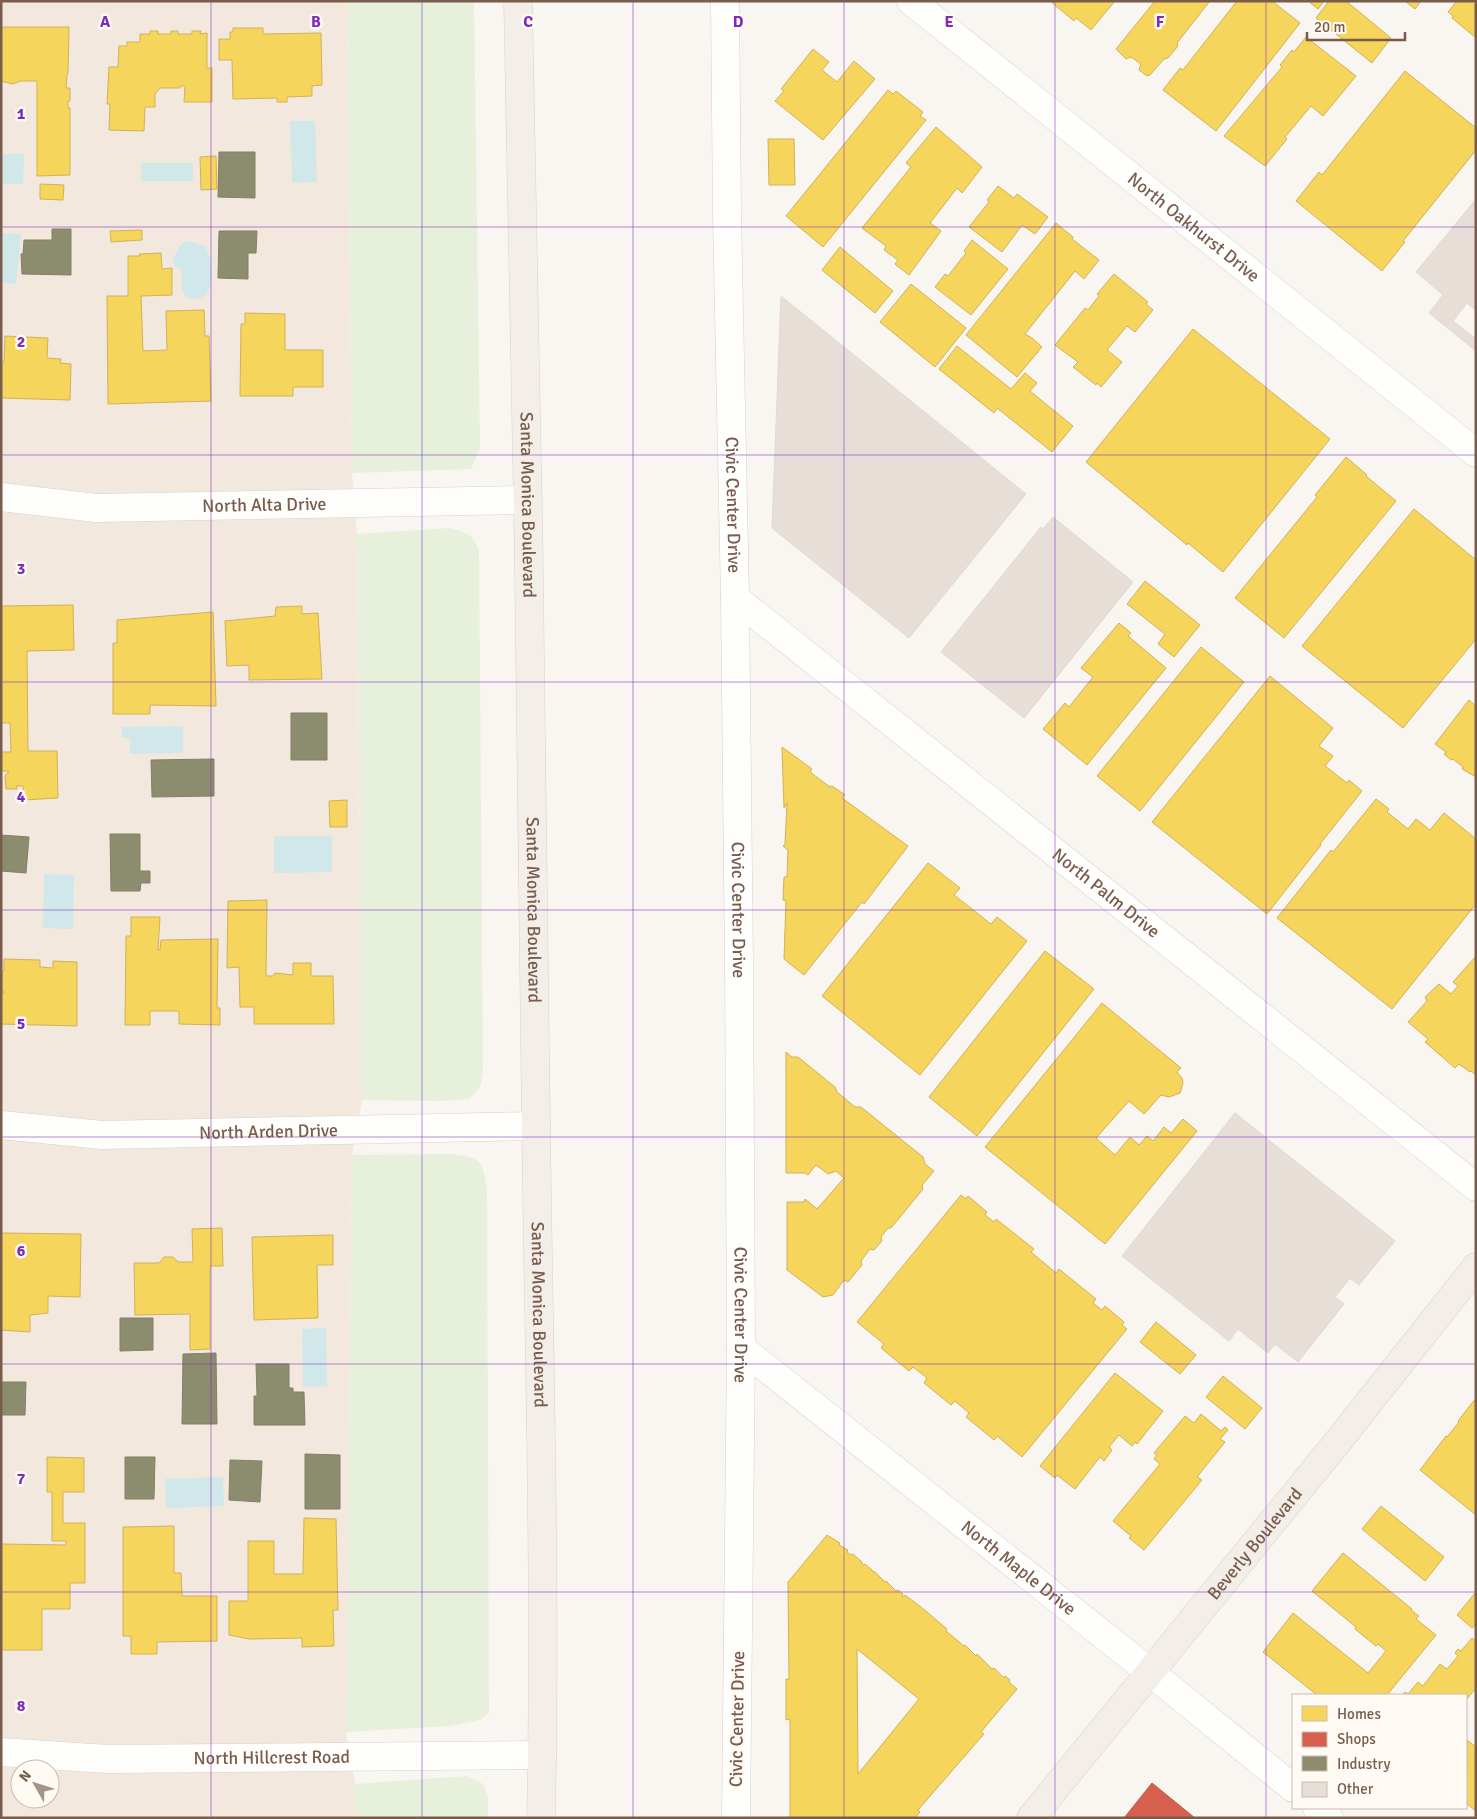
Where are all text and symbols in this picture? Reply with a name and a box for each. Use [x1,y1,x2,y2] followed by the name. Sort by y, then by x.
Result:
[1307,10,1404,42] scale bar
[100,12,111,32] text: A
[311,12,321,32] text: B
[523,12,533,32] text: C
[733,12,744,32] text: D
[944,12,954,32] text: E
[1156,12,1165,32] text: F
[1314,18,1345,36] text: 20 m
[17,104,26,124] text: 1
[1123,168,1264,287] street label: North Oakhurst Drive
[17,332,25,352] text: 2
[515,412,540,598] street label: Santa Monica Boulevard
[721,436,745,573] street label: Civic Center Drive
[202,493,327,517] street label: North Alta Drive
[17,559,25,579] text: 3
[17,787,26,807] text: 4
[521,817,546,1003] street label: Santa Monica Boulevard
[727,841,750,978] street label: Civic Center Drive
[1048,843,1164,942] street label: North Palm Drive
[17,1014,25,1034] text: 5
[199,1119,338,1144] street label: North Arden Drive
[526,1222,552,1408] street label: Santa Monica Boulevard
[17,1241,26,1261] text: 6
[729,1247,752,1383] street label: Civic Center Drive
[17,1469,26,1489] text: 7
[1203,1483,1307,1604] street label: Beverly Boulevard
[957,1516,1080,1620] street label: North Maple Drive
[725,1651,749,1787] street label: Civic Center Drive
[1292,1694,1467,1809] legend
[17,1696,26,1716] text: 8
[1337,1705,1381,1723] text: Homes
[1337,1730,1376,1748] text: Shops
[193,1746,350,1769] street label: North Hillcrest Road
[1337,1755,1390,1773] text: Industry
[10,1759,60,1809] north arrow
[16,1767,35,1785] text: N
[1337,1780,1374,1798] text: Other

